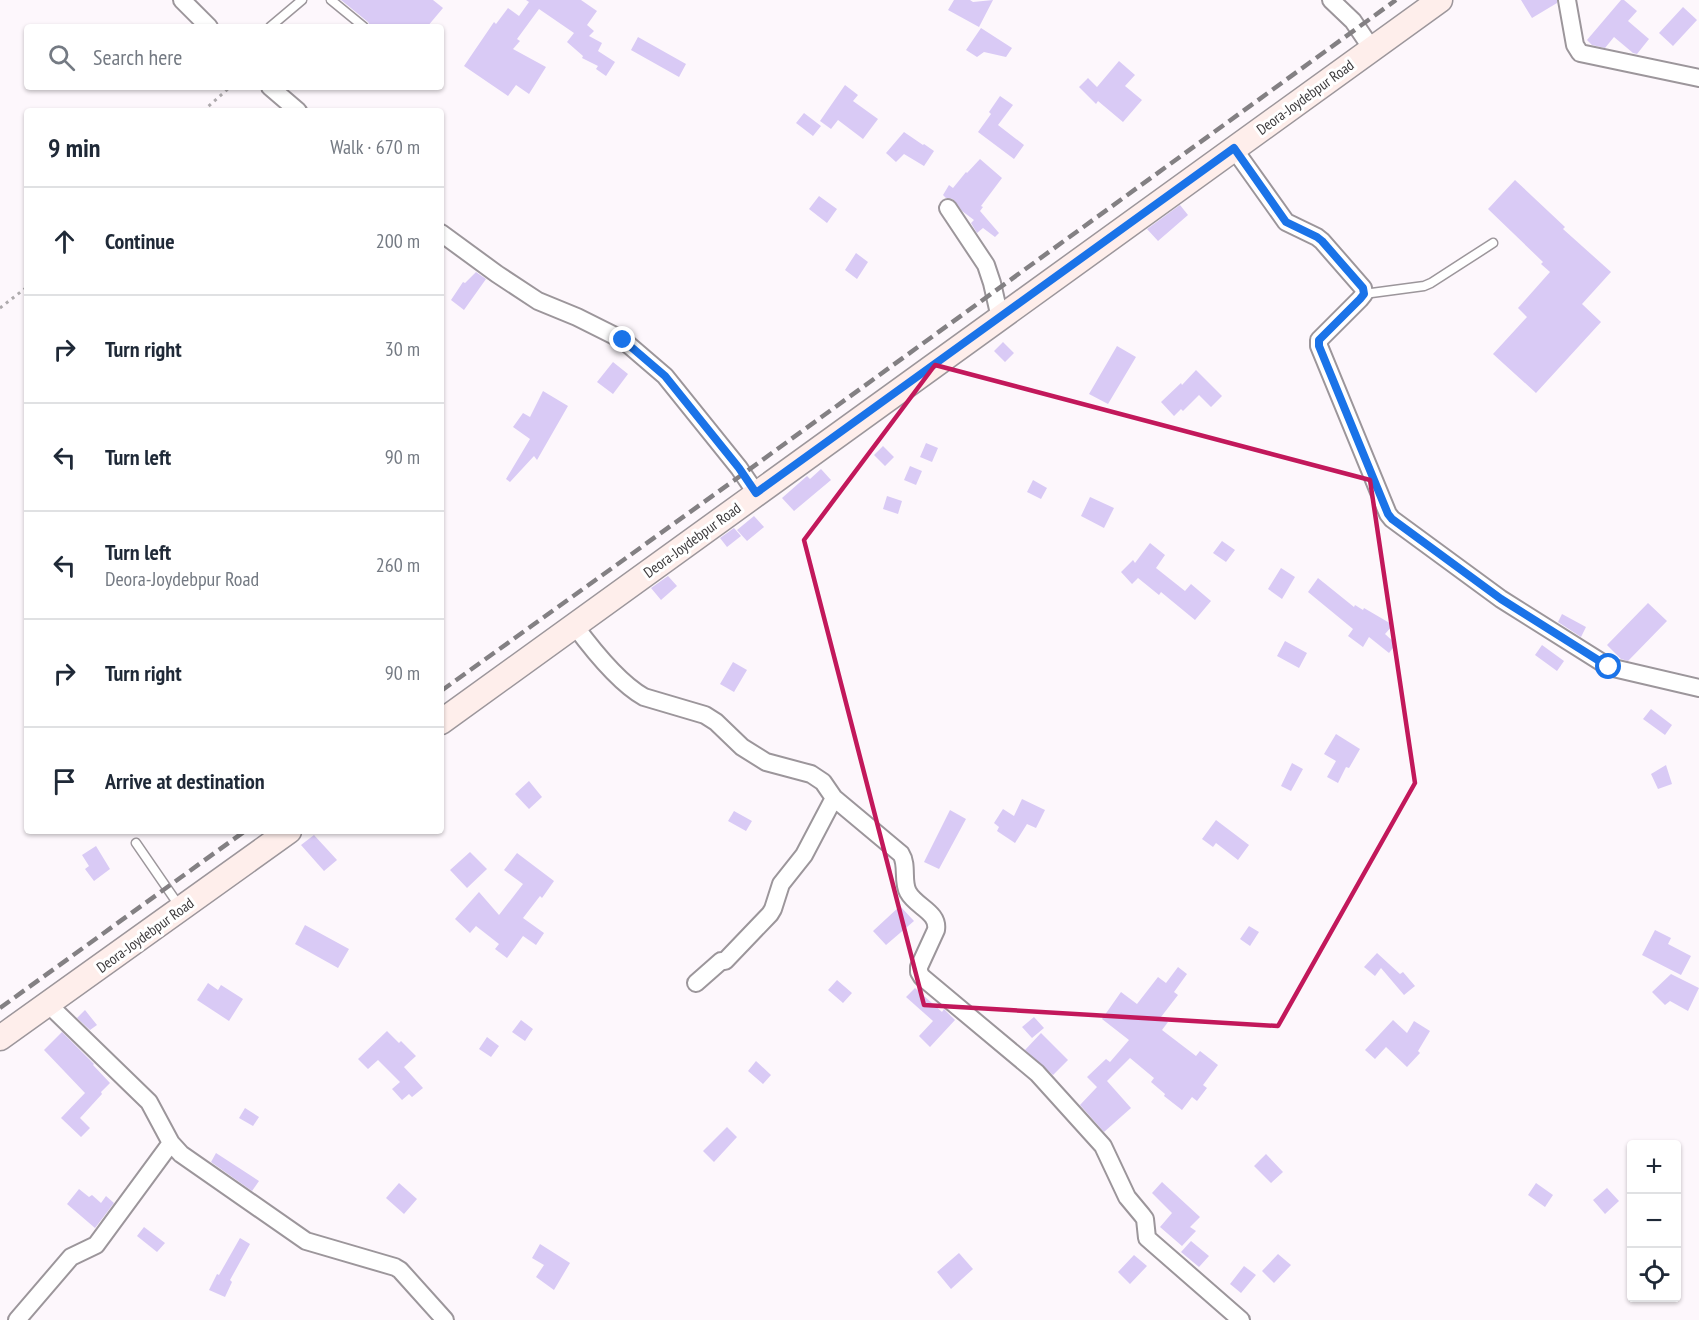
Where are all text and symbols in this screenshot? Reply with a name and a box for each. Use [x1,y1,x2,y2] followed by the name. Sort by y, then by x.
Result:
[24,24,444,90] search box
[45,41,78,74] icon: search
[93,43,182,71] text: Search here
[1253,55,1357,139] street label: Deora-Joydebpur Road
[48,131,101,164] text: 9 min
[330,134,420,160] text: Walk · 670 m
[48,225,81,258] icon: ahead
[105,227,175,255] text: Continue
[376,228,420,254] text: 200 m
[609,326,635,352] route end
[48,333,81,366] icon: right
[105,335,182,363] text: Turn right
[385,336,420,362] text: 30 m
[48,441,81,474] icon: left
[105,443,171,471] text: Turn left
[385,444,420,470] text: 90 m
[640,498,744,582] street label: Deora-Joydebpur Road
[105,538,171,566] text: Turn left
[48,549,81,582] icon: left
[376,552,420,578] text: 260 m
[105,566,259,592] text: Deora-Joydebpur Road
[1595,653,1621,679] route start
[48,657,81,690] icon: right
[105,659,182,687] text: Turn right
[385,660,420,686] text: 90 m
[48,765,81,798] icon: arrive
[105,767,265,795] text: Arrive at destination
[93,893,197,977] street label: Deora-Joydebpur Road
[1627,1140,1681,1302] map controls
[1627,1140,1681,1194] button: +
[1627,1194,1681,1248] button: −
[1627,1248,1681,1302] button: locate

